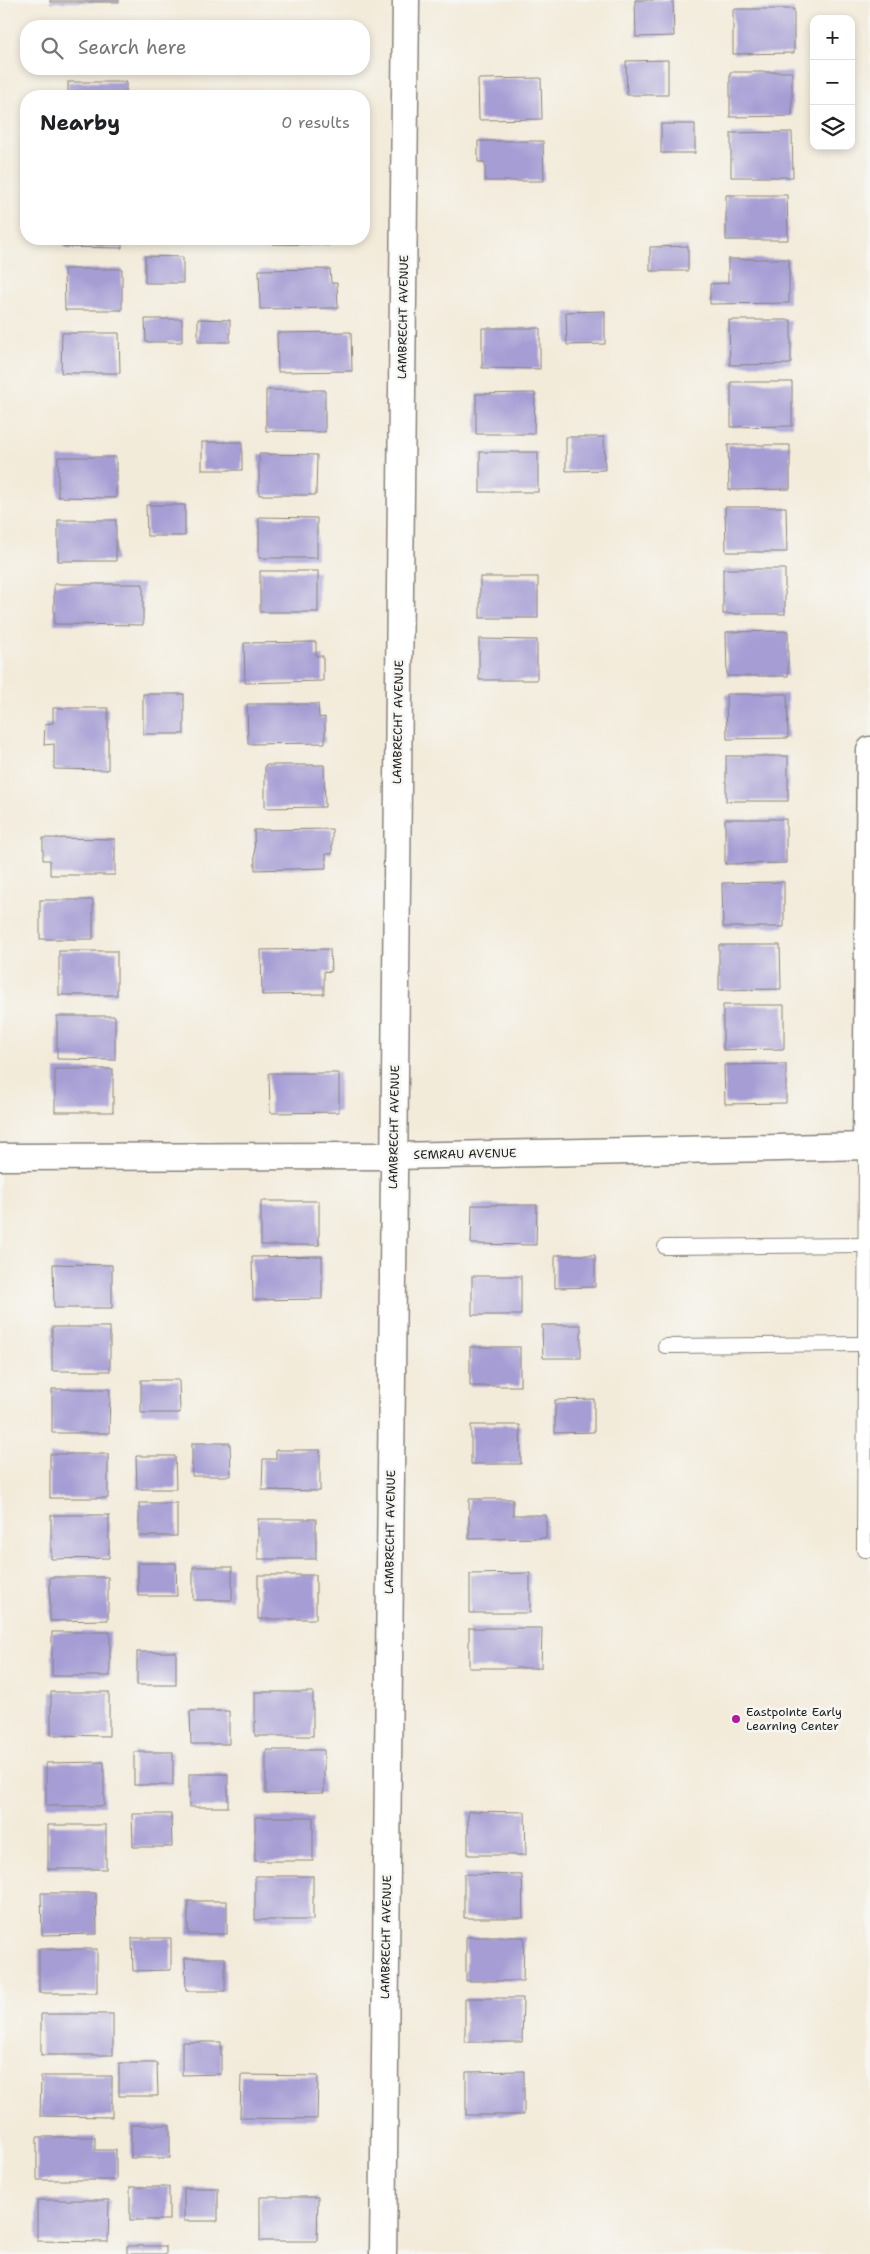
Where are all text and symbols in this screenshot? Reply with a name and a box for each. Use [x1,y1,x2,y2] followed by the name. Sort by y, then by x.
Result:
[810,15,855,150] map controls
[810,15,855,60] button: +
[20,20,370,75] search box
[38,34,66,62] icon: search
[78,35,187,60] text: Search here
[810,60,855,105] button: −
[810,105,855,150] button: layers
[40,109,120,137] text: Nearby
[281,112,350,133] text: 0 results
[394,255,412,379] street label: LAMBRECHT AVENUE
[389,660,407,784] street label: LAMBRECHT AVENUE
[385,1065,403,1189] street label: LAMBRECHT AVENUE
[413,1145,517,1163] street label: SEMRAU AVENUE
[381,1470,399,1594] street label: LAMBRECHT AVENUE
[746,1704,842,1734] place label: Eastpointe Early Learning Center
[730,1713,742,1725] marker: Eastpointe Early Learning Center
[377,1875,395,1999] street label: LAMBRECHT AVENUE

